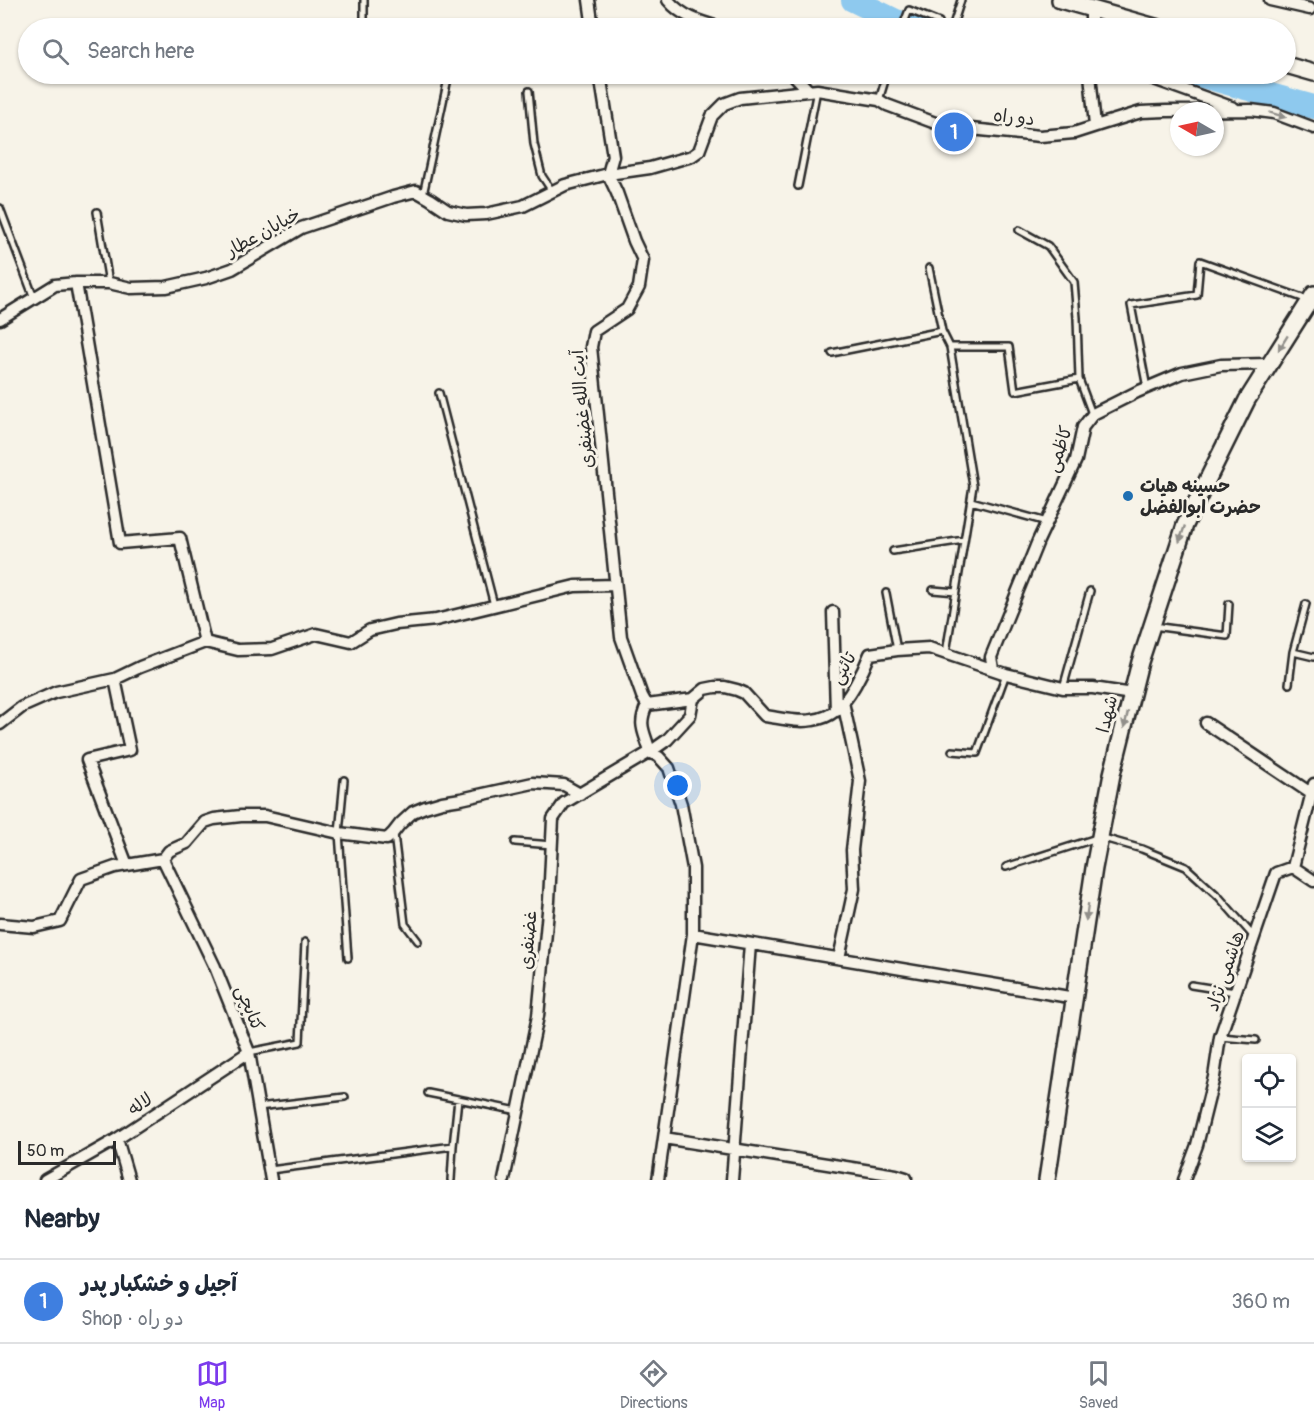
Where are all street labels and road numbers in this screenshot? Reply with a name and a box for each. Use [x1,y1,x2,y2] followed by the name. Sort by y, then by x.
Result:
[992,104,1036,131] street label: دو راه
[220,203,305,263] street label: خیابان عطار
[566,347,599,469] street label: آیت الله غضنفری
[1041,423,1078,475] street label: کاظمی
[825,647,862,688] street label: تائبی
[1092,693,1123,735] street label: شهدا
[514,910,543,971] street label: غضنفری
[1201,928,1250,1015] street label: هاشمی نژاد
[230,982,269,1035] street label: کتابچی
[123,1088,157,1121] street label: لاله

